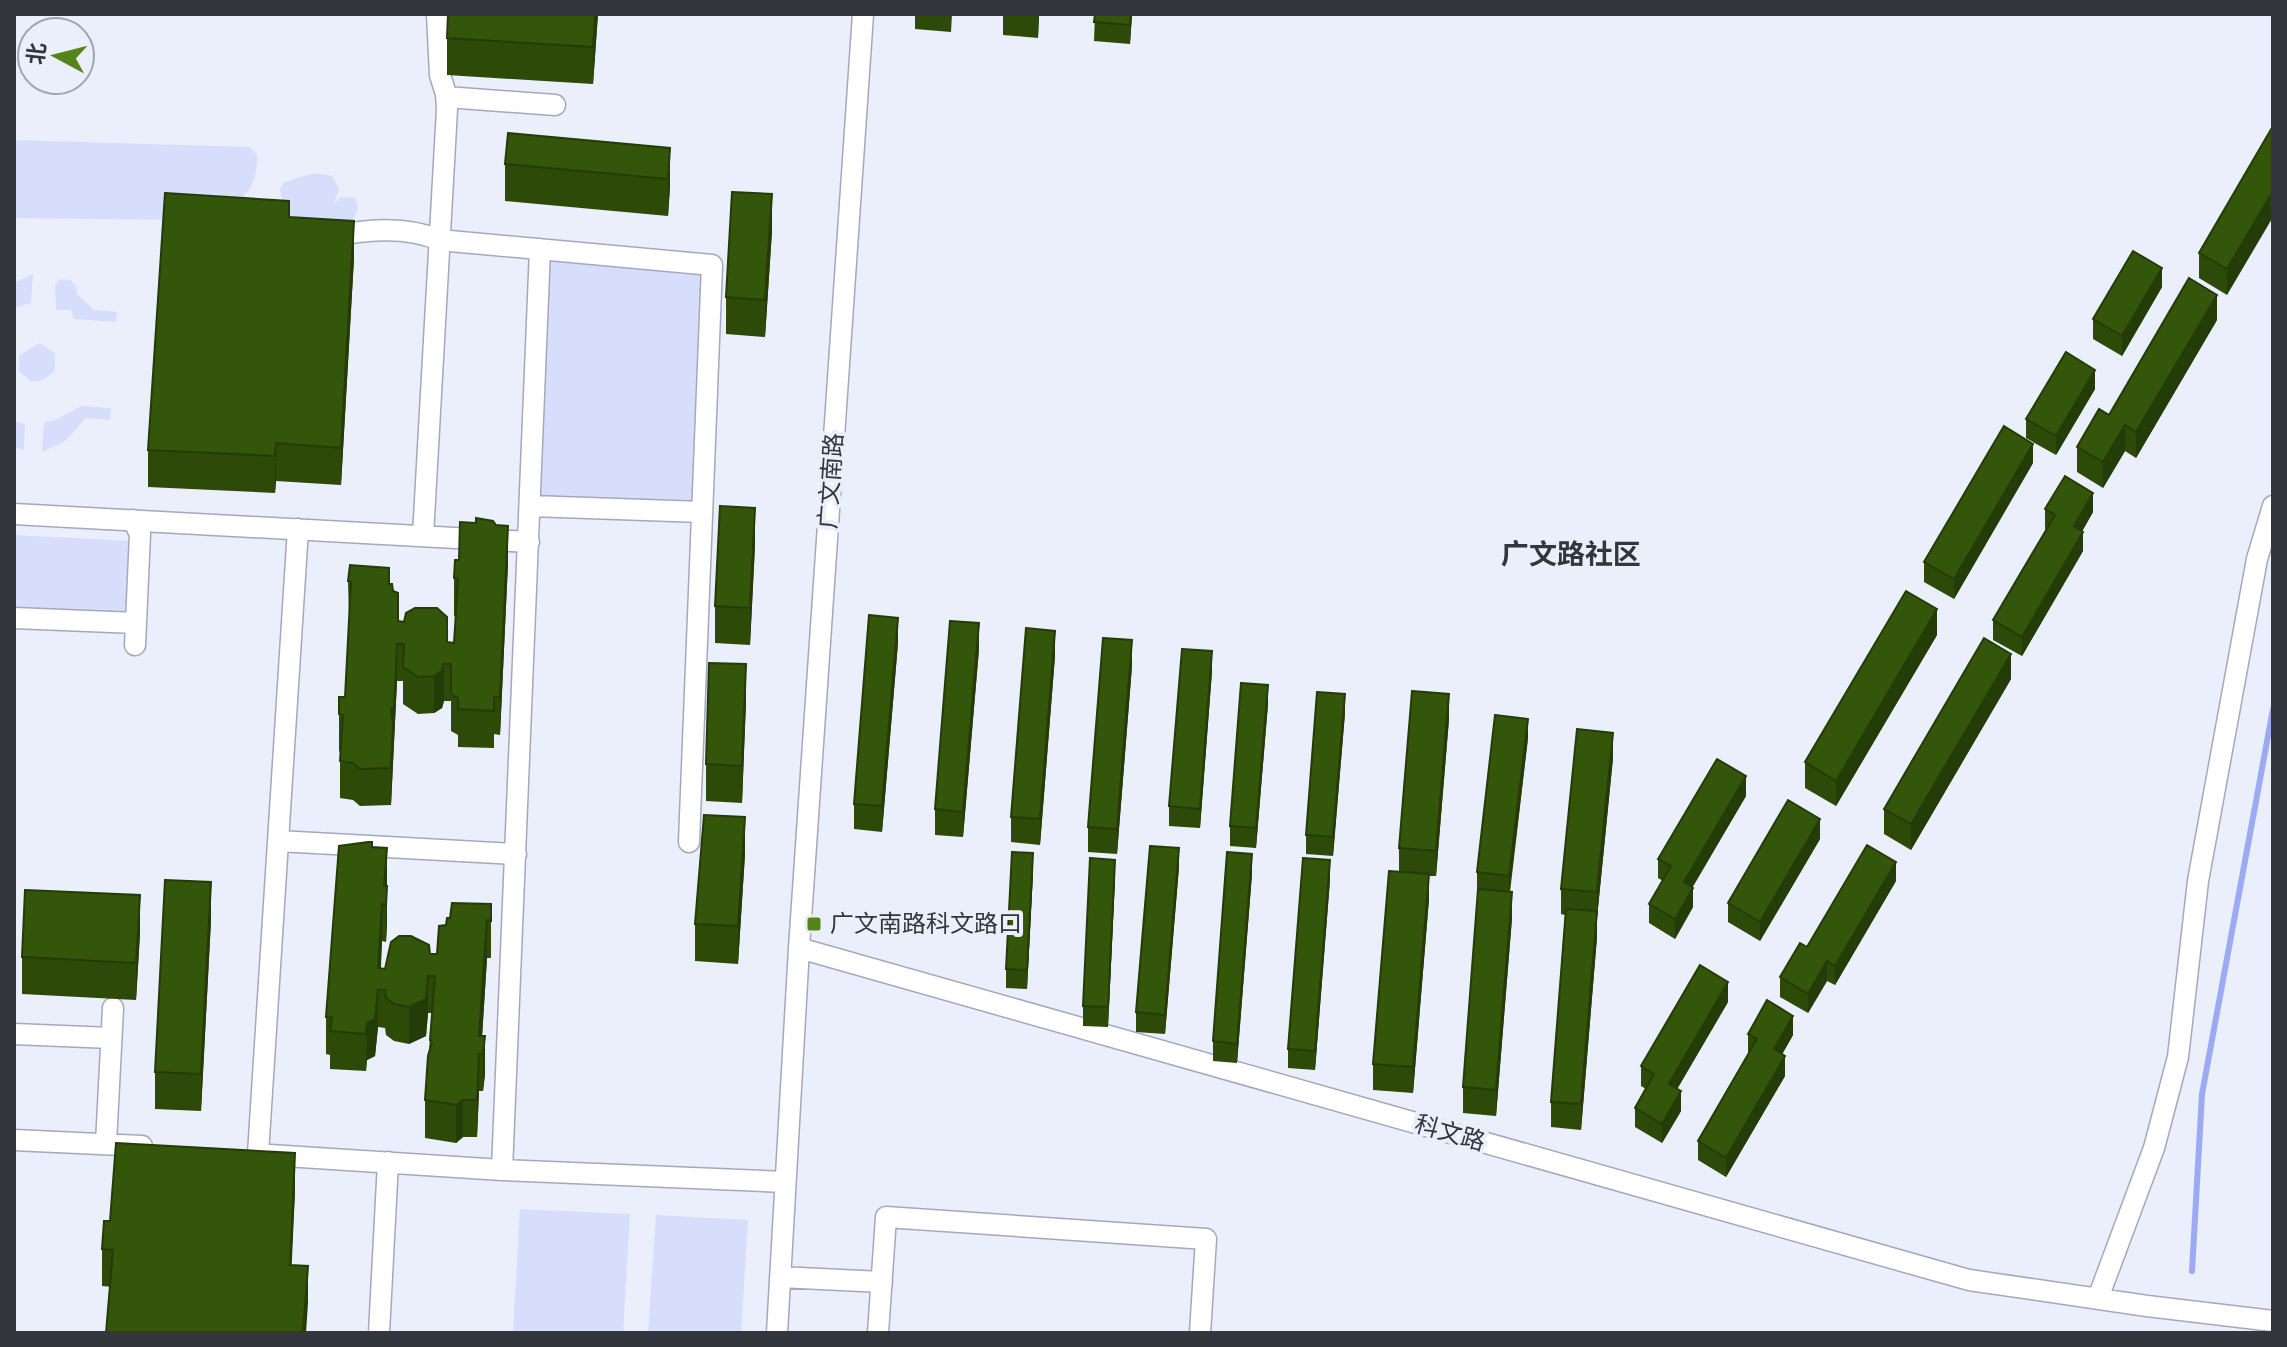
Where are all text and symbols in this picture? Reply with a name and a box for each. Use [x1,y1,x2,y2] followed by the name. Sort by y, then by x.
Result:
[16,16,96,96] north arrow
[21,41,50,66] text: 北
[812,432,847,530] street label: 广文南路
[1501,536,1641,570] district label: 广文路社区
[830,908,1022,937] place label: 广文南路科文路口
[805,915,823,933] marker: 广文南路科文路口
[1412,1108,1489,1155] street label: 科文路

